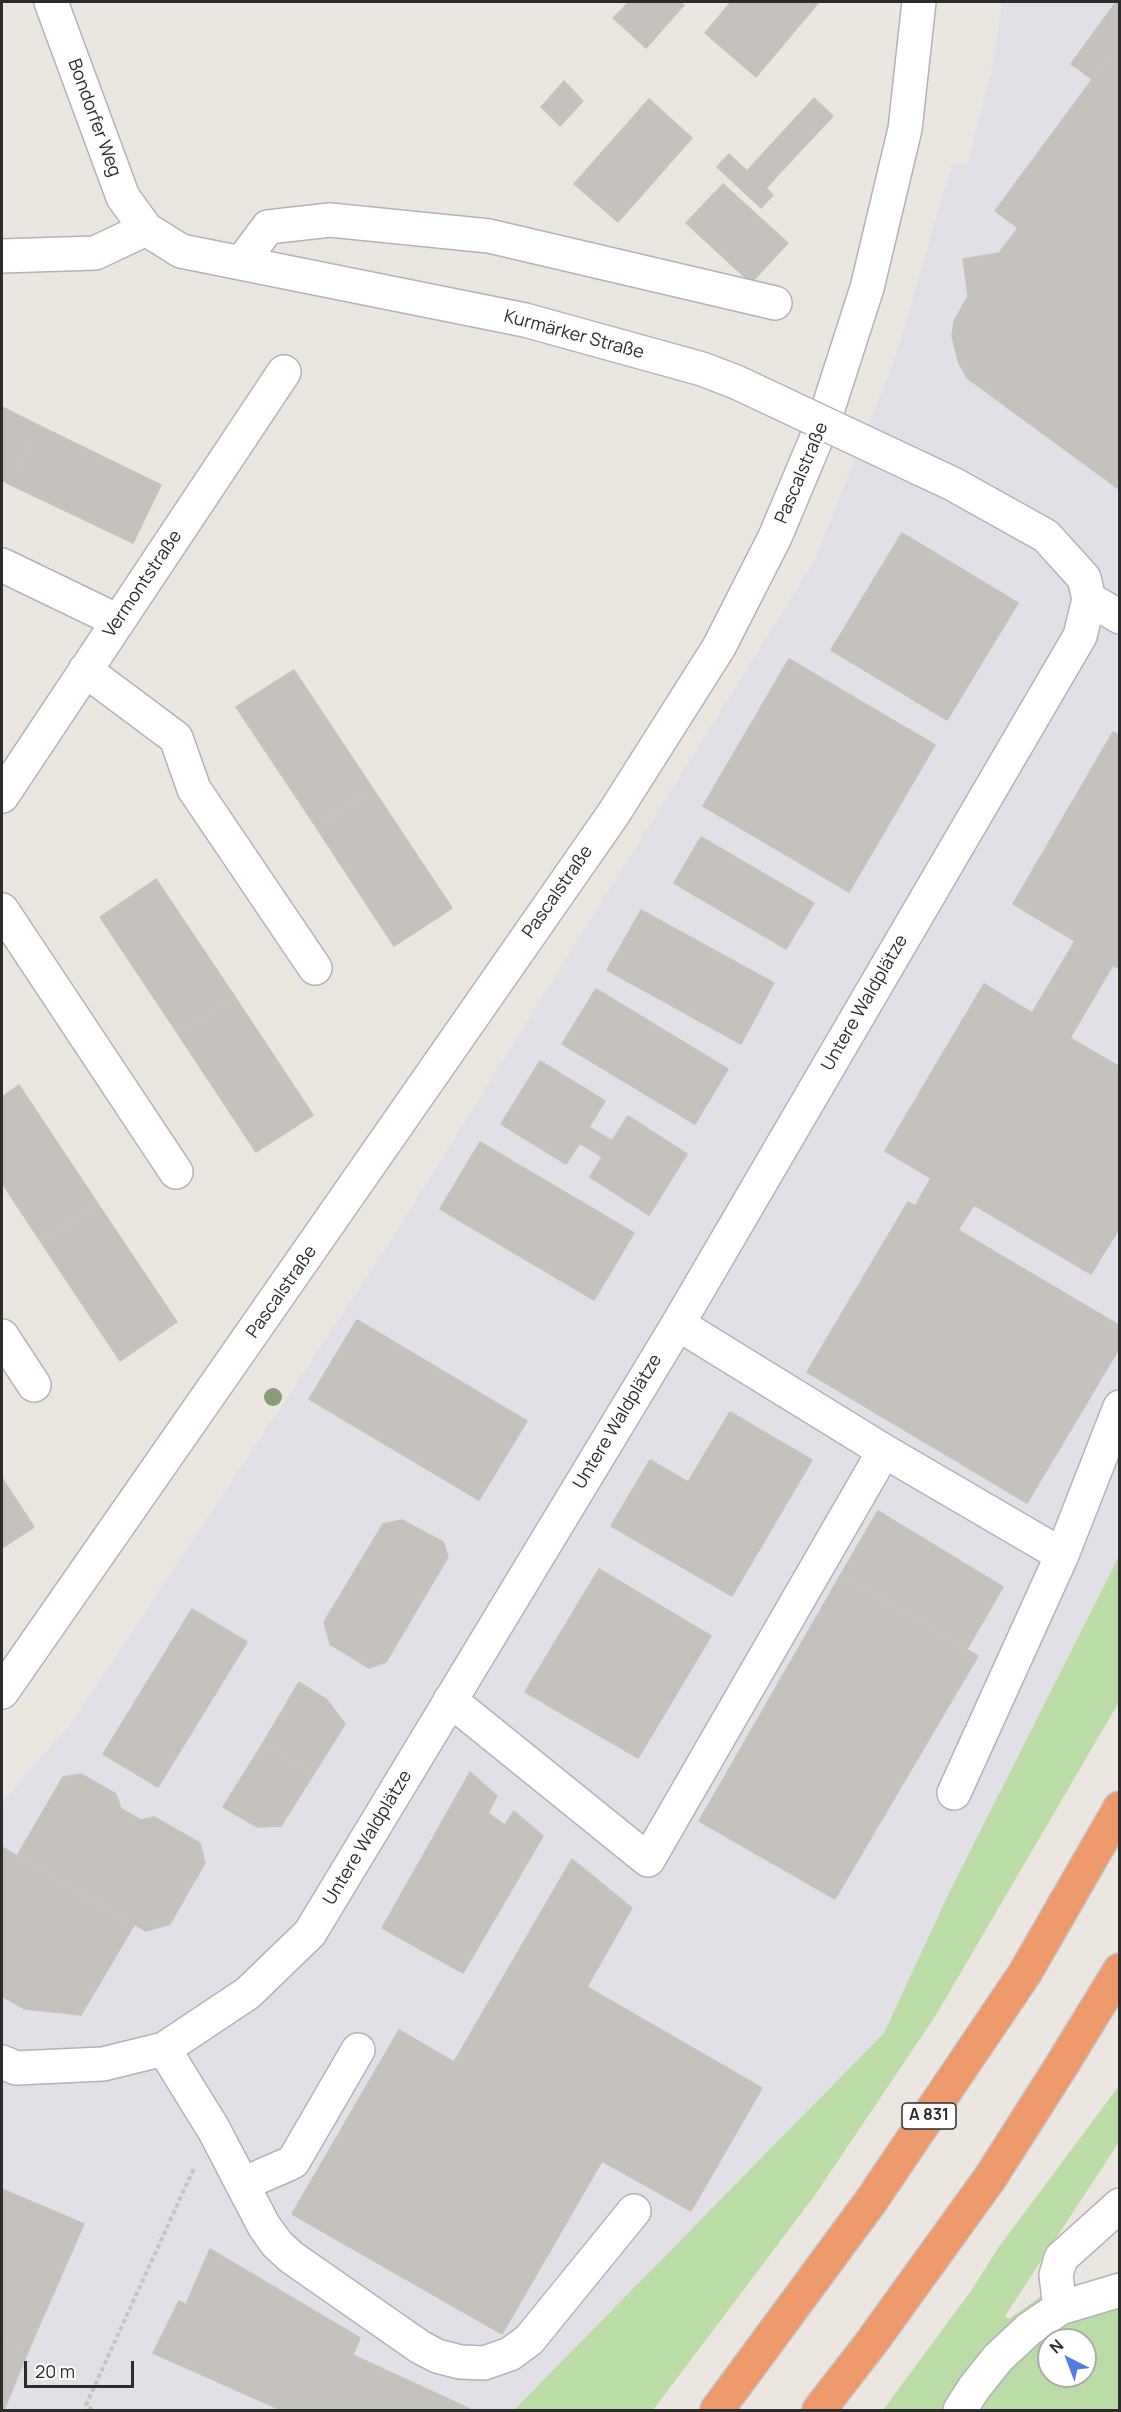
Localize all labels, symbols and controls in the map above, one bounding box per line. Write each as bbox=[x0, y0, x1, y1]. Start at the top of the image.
street label: Bondorfer Weg bbox=[63, 56, 125, 180]
street label: Kurmärker Straße bbox=[502, 306, 646, 364]
street label: Pascalstraße bbox=[771, 419, 833, 527]
street label: Vermontstraße bbox=[99, 526, 187, 642]
street label: Pascalstraße bbox=[518, 842, 598, 942]
street label: Untere Waldplätze bbox=[817, 931, 913, 1075]
street label: Pascalstraße bbox=[242, 1242, 322, 1342]
street label: Untere Waldplätze bbox=[569, 1351, 667, 1493]
street label: Untere Waldplätze bbox=[319, 1767, 417, 1909]
road number: A 831 bbox=[902, 2103, 956, 2129]
north arrow bbox=[1037, 2328, 1097, 2388]
text: N bbox=[1045, 2334, 1068, 2358]
scale bar bbox=[27, 2349, 136, 2387]
text: 20 m bbox=[35, 2359, 75, 2383]

